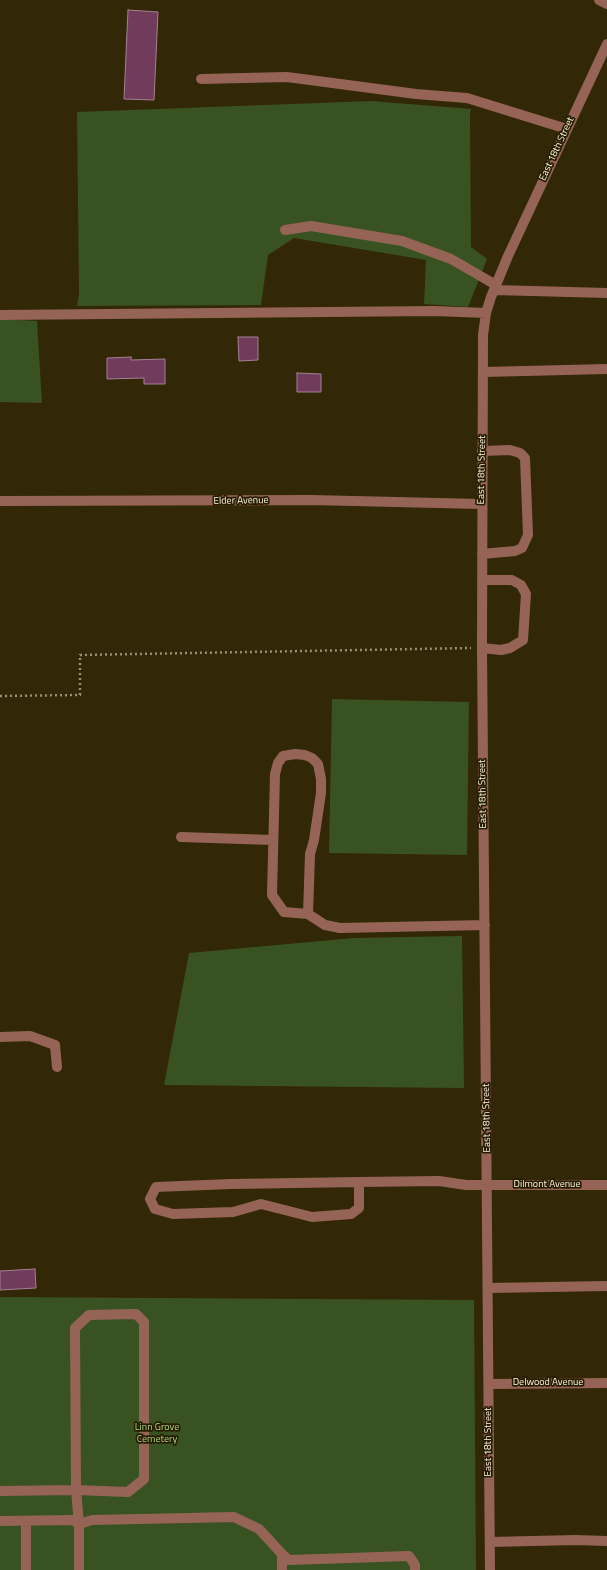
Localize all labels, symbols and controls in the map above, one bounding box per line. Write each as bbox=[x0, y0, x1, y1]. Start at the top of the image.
street label: East 18th Street bbox=[537, 115, 577, 183]
street label: East 18th Street bbox=[475, 435, 489, 505]
street label: Elder Avenue bbox=[213, 495, 269, 507]
street label: East 18th Street bbox=[476, 759, 490, 829]
street label: East 18th Street bbox=[480, 1083, 494, 1153]
street label: Dilmont Avenue bbox=[514, 1179, 580, 1191]
street label: Delwood Avenue bbox=[513, 1377, 583, 1389]
street label: East 18th Street bbox=[483, 1408, 495, 1476]
park label: Linn Grove Cemetery bbox=[135, 1422, 179, 1446]

